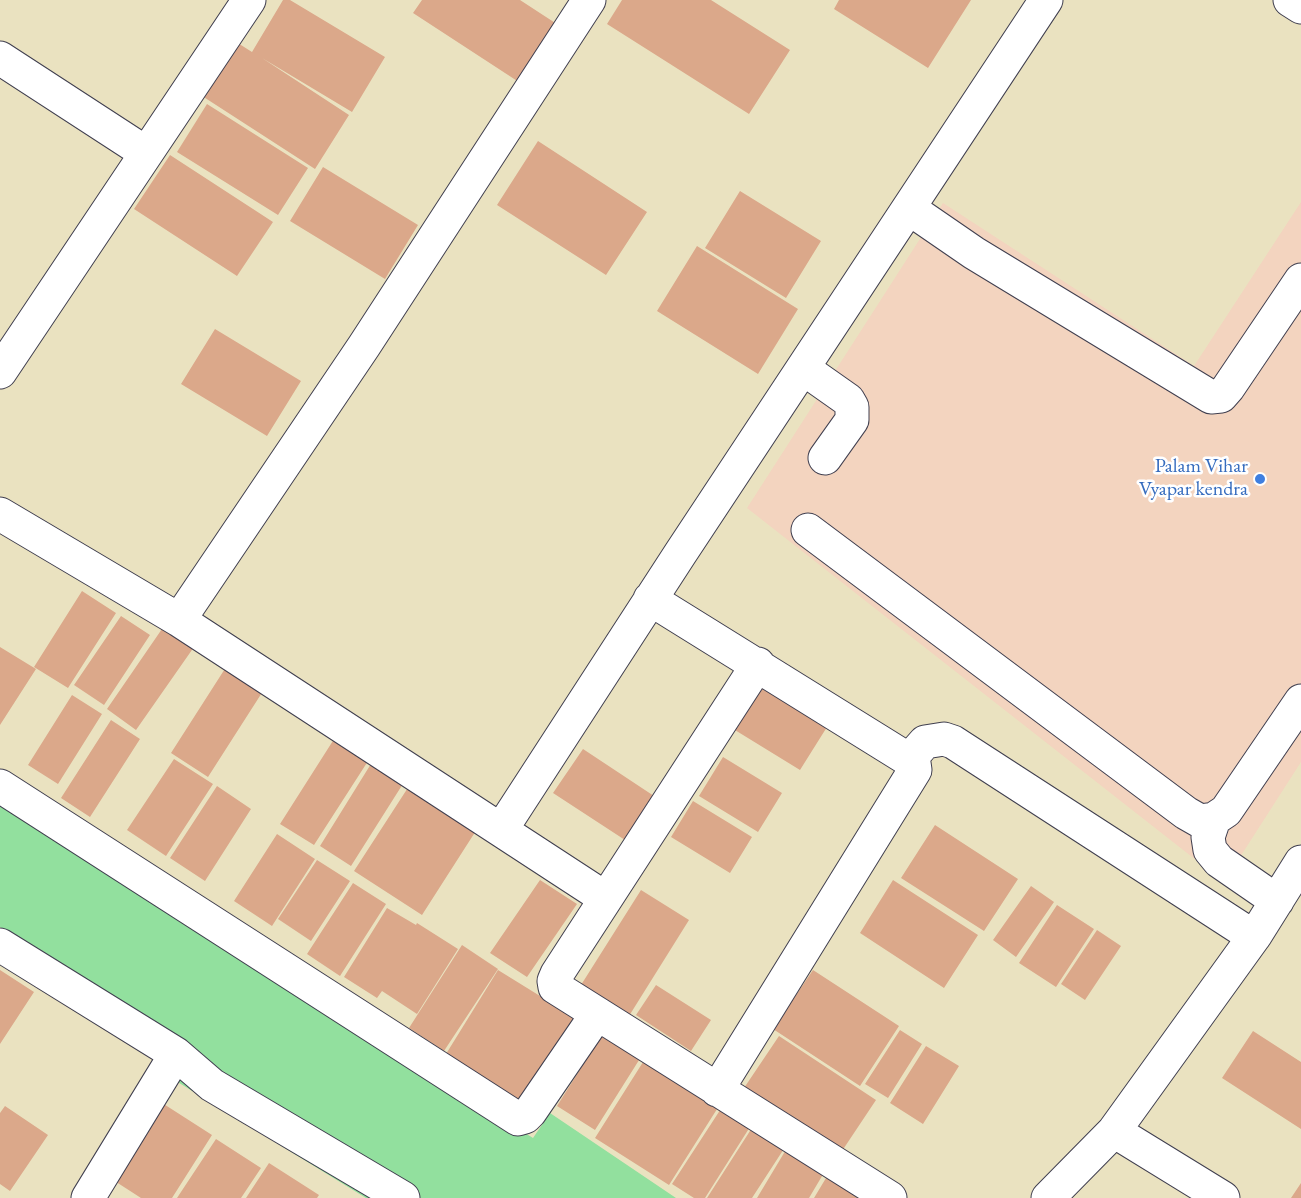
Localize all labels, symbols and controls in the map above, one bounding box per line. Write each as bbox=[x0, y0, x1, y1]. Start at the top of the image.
place label: Palam Vihar Vyapar kendra bbox=[1139, 455, 1248, 502]
marker: Palam Vihar Vyapar kendra bbox=[1253, 472, 1267, 486]

